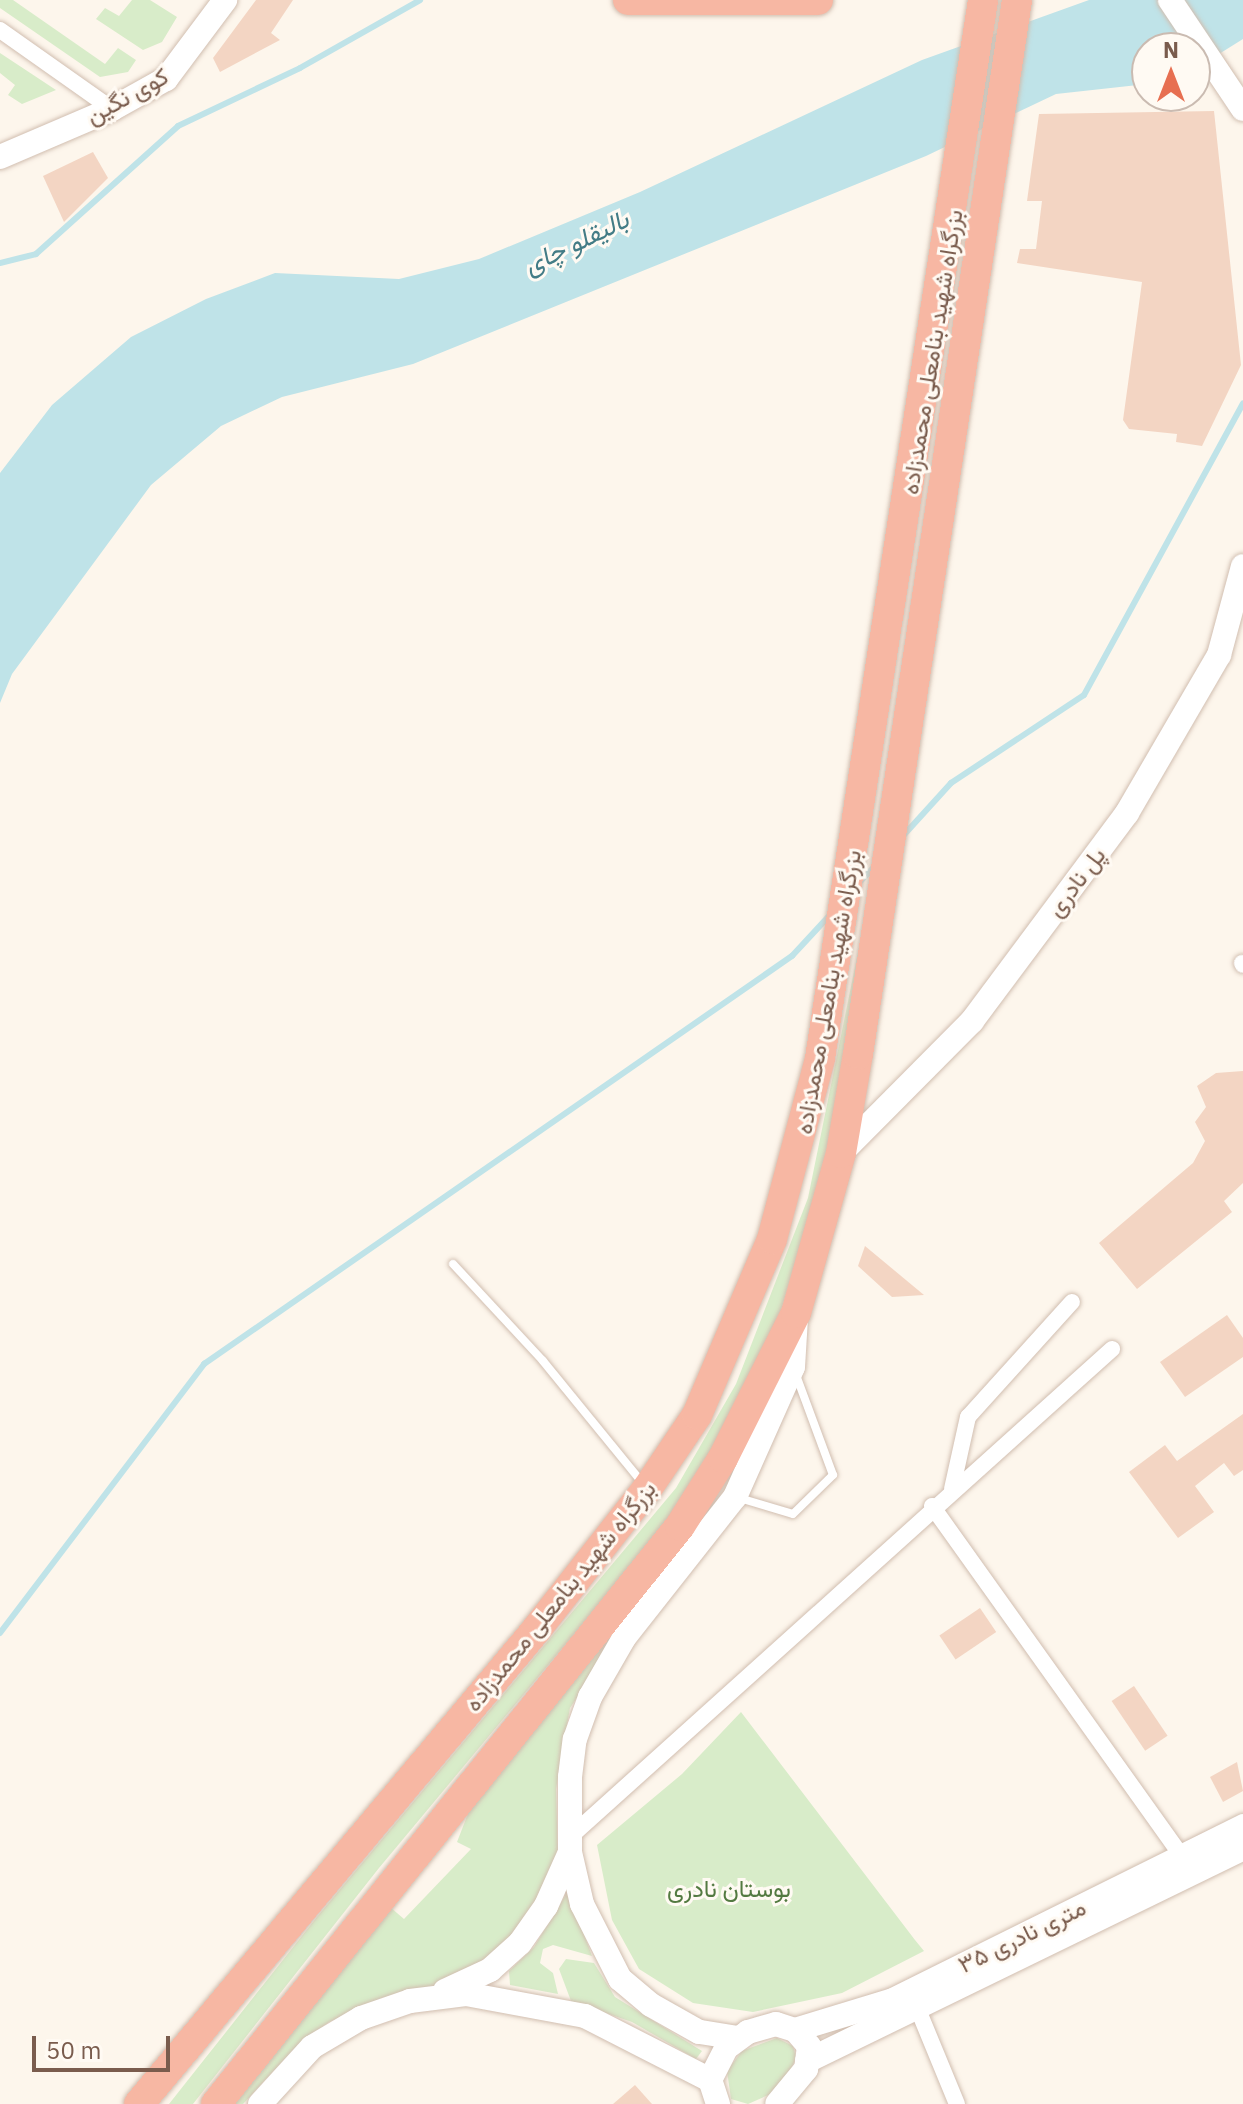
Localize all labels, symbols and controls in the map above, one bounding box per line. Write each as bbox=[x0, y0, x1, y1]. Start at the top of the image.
north arrow bbox=[1131, 32, 1211, 112]
text: N bbox=[1163, 35, 1179, 64]
street label: کوی نگین bbox=[81, 62, 173, 130]
water label: بالیقلو چای bbox=[518, 203, 634, 281]
street label: بزرگراه شهید بنامعلی محمدزاده bbox=[895, 208, 969, 496]
street label: پل نادری bbox=[1040, 841, 1112, 923]
street label: بزرگراه شهید بنامعلی محمدزاده bbox=[789, 848, 867, 1136]
street label: بزرگراه شهید بنامعلی محمدزاده bbox=[458, 1475, 662, 1717]
park label: بوستان نادری bbox=[667, 1875, 791, 1903]
street label: ۳۵ متری نادری bbox=[953, 1893, 1091, 1979]
scale bar bbox=[36, 2020, 174, 2070]
text: 50 m bbox=[46, 2034, 101, 2066]

